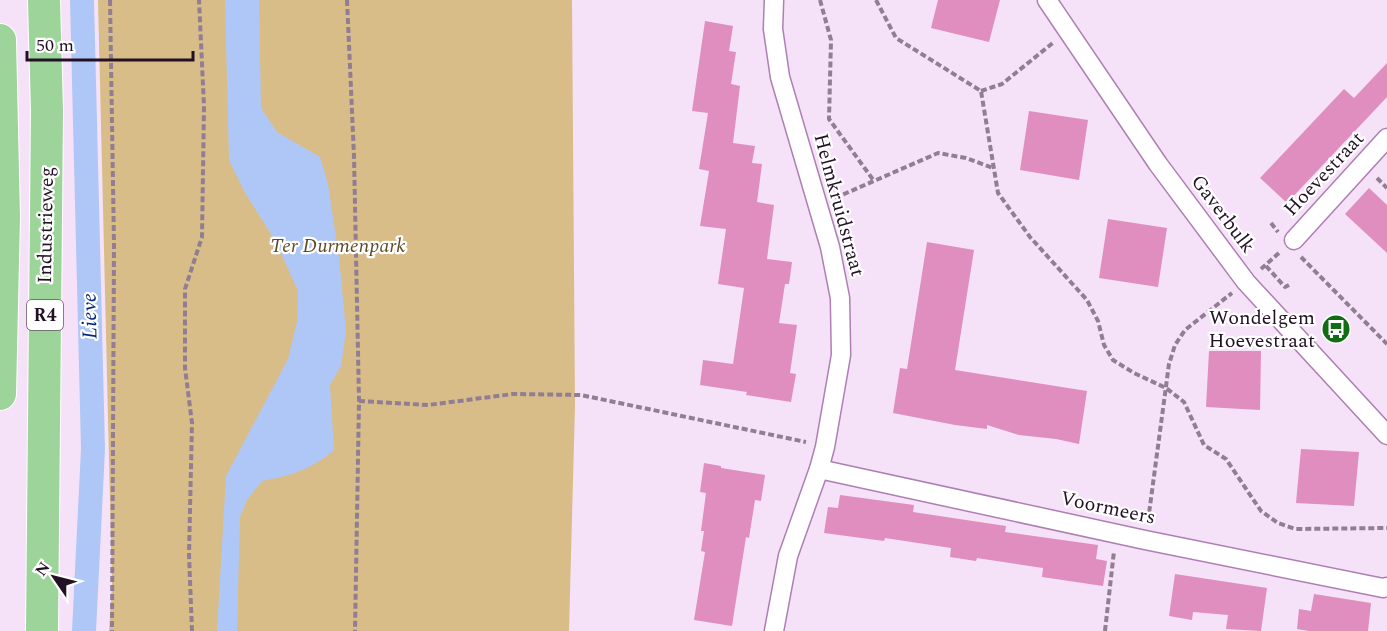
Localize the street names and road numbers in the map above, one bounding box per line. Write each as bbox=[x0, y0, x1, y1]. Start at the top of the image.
street label: Hoevestraat bbox=[1277, 125, 1371, 223]
street label: Helmkruidstraat bbox=[805, 130, 873, 280]
street label: Industrieweg bbox=[30, 166, 62, 284]
street label: Gaverbulk bbox=[1183, 168, 1263, 260]
road number: R4 bbox=[27, 300, 63, 330]
street label: Voormeers bbox=[1058, 483, 1158, 533]

